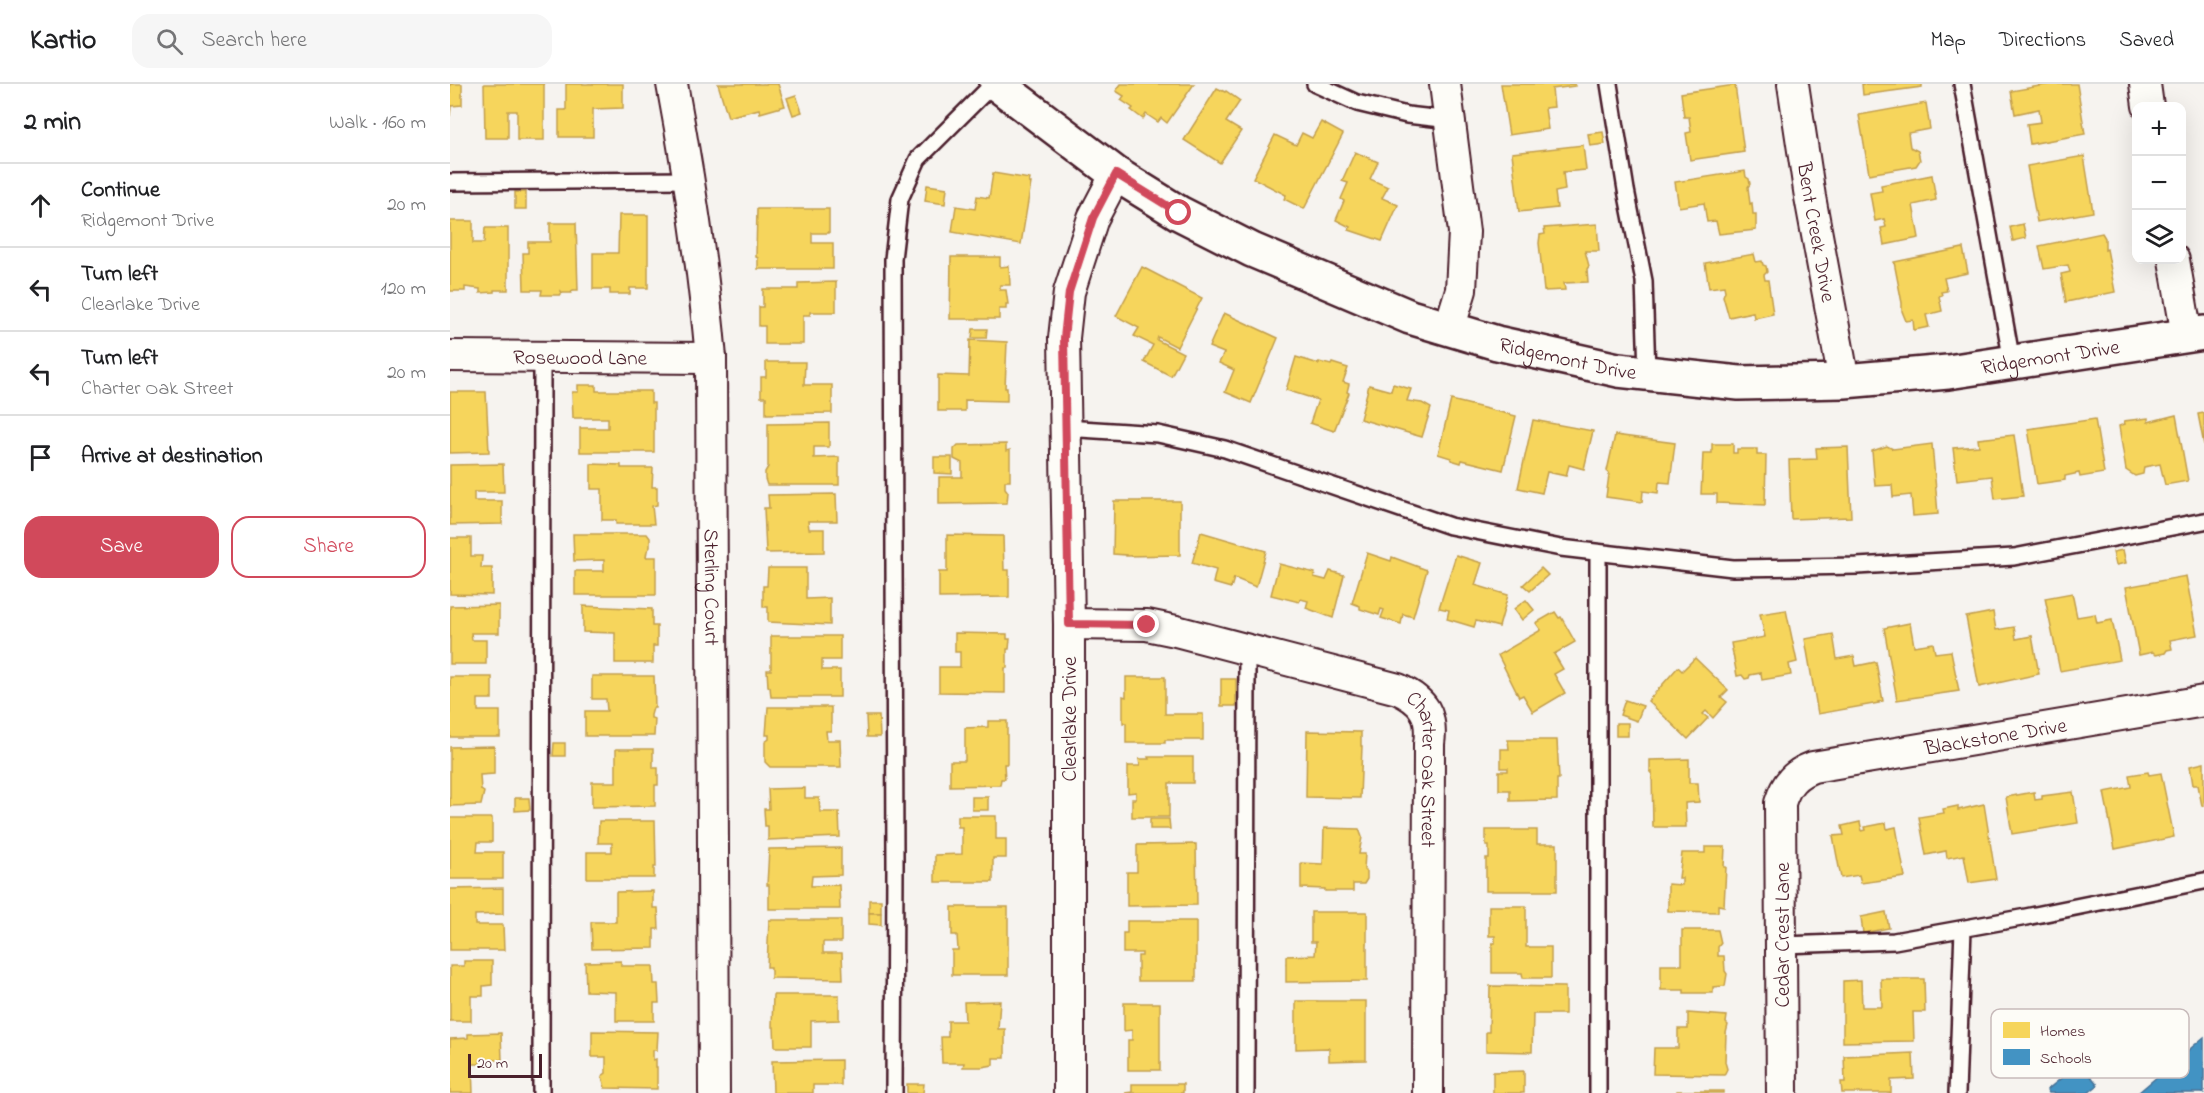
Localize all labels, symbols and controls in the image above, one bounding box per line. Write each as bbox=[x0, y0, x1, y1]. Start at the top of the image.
search box bbox=[132, 14, 552, 68]
text: Kartio bbox=[30, 21, 96, 62]
icon: search bbox=[153, 25, 186, 58]
text: Search here bbox=[201, 25, 307, 57]
text: Map bbox=[1930, 26, 1966, 56]
text: Directions bbox=[1999, 26, 2086, 56]
text: Saved bbox=[2119, 26, 2174, 56]
map controls bbox=[2132, 102, 2186, 264]
button: + bbox=[2132, 102, 2186, 156]
text: 2 min bbox=[24, 104, 81, 142]
text: Walk · 160 m bbox=[329, 109, 426, 138]
button: − bbox=[2132, 156, 2186, 210]
street label: Bent Creek Drive bbox=[1788, 159, 1842, 305]
text: Continue bbox=[81, 175, 160, 207]
icon: ahead bbox=[24, 189, 57, 222]
text: 20 m bbox=[387, 191, 426, 220]
route start bbox=[1165, 199, 1191, 225]
text: Ridgemont Drive bbox=[81, 207, 214, 236]
button: layers bbox=[2132, 210, 2186, 264]
text: Turn left bbox=[81, 259, 158, 291]
icon: left bbox=[24, 273, 57, 306]
text: 120 m bbox=[381, 275, 426, 304]
text: Clearlake Drive bbox=[81, 291, 200, 320]
street label: Ridgemont Drive bbox=[1496, 331, 1638, 389]
street label: Ridgemont Drive bbox=[1979, 333, 2122, 384]
text: Turn left bbox=[81, 343, 158, 375]
street label: Rosewood Lane bbox=[513, 343, 648, 375]
icon: left bbox=[24, 357, 57, 390]
text: 20 m bbox=[387, 359, 426, 388]
text: Charter Oak Street bbox=[81, 375, 233, 404]
icon: arrive bbox=[24, 441, 57, 474]
text: Arrive at destination bbox=[81, 441, 263, 473]
button: Save bbox=[24, 516, 219, 578]
button: Share bbox=[231, 516, 426, 578]
street label: Sterling Court bbox=[693, 529, 725, 646]
route end bbox=[1133, 611, 1159, 637]
street label: Clearlake Drive bbox=[1056, 656, 1086, 781]
street label: Charter Oak Street bbox=[1399, 685, 1443, 848]
street label: Blackstone Drive bbox=[1921, 711, 2070, 765]
street label: Cedar Crest Lane bbox=[1769, 862, 1799, 1008]
legend bbox=[1991, 1009, 2189, 1078]
text: Homes bbox=[2040, 1020, 2085, 1044]
text: Schools bbox=[2040, 1047, 2092, 1071]
scale bar bbox=[468, 1051, 542, 1078]
text: 20 m bbox=[477, 1052, 508, 1076]

